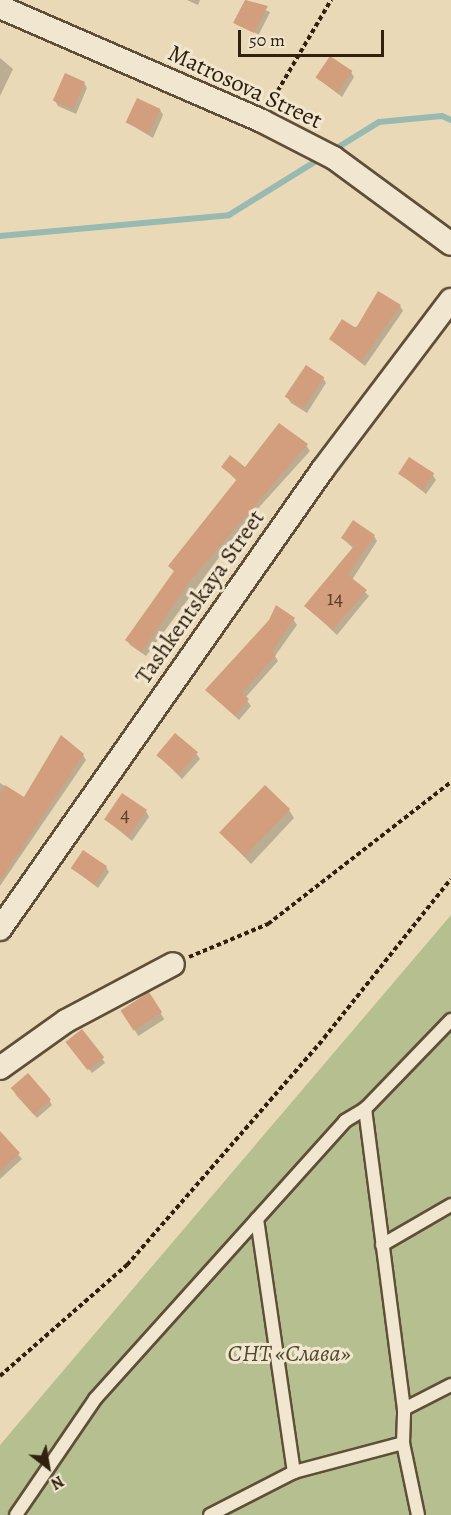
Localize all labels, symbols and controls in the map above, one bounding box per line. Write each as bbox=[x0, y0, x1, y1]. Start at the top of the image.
scale bar bbox=[241, 18, 386, 56]
text: 50 m bbox=[249, 28, 285, 52]
street label: Matrosova Street bbox=[163, 39, 327, 135]
street label: Tashkentskaya Street bbox=[129, 504, 271, 690]
house number: 14 bbox=[327, 585, 343, 611]
house number: 4 bbox=[120, 801, 130, 827]
park label: СНТ «Слава» bbox=[227, 1340, 351, 1368]
north arrow bbox=[18, 1437, 78, 1497]
text: N bbox=[47, 1470, 68, 1495]

